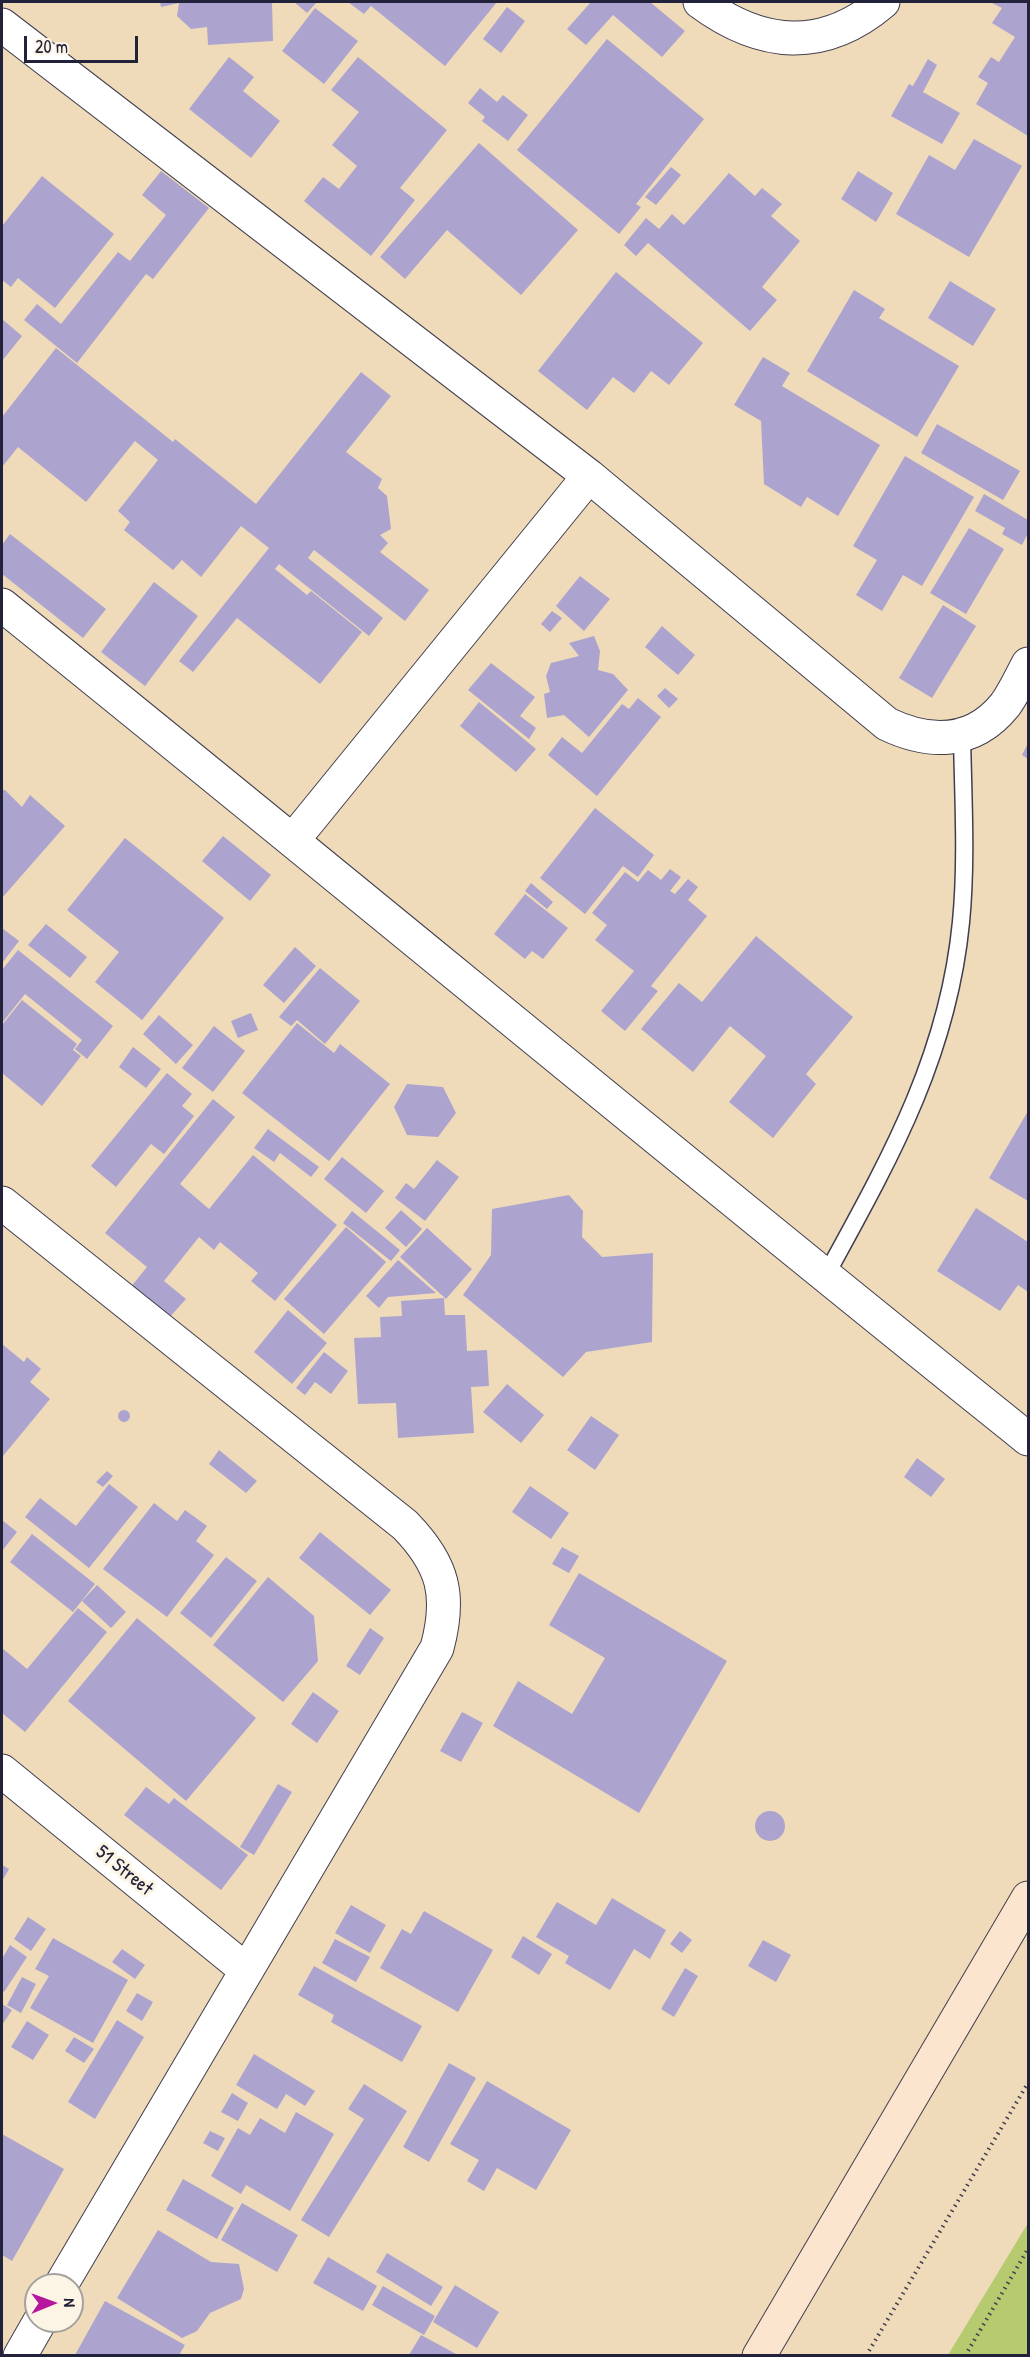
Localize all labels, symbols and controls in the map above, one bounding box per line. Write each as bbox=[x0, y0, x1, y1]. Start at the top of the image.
scale bar bbox=[27, 24, 141, 62]
text: 20 m bbox=[35, 34, 68, 59]
street label: 51 Street bbox=[90, 1841, 158, 1901]
north arrow bbox=[24, 2273, 84, 2333]
text: N bbox=[59, 2298, 81, 2307]

